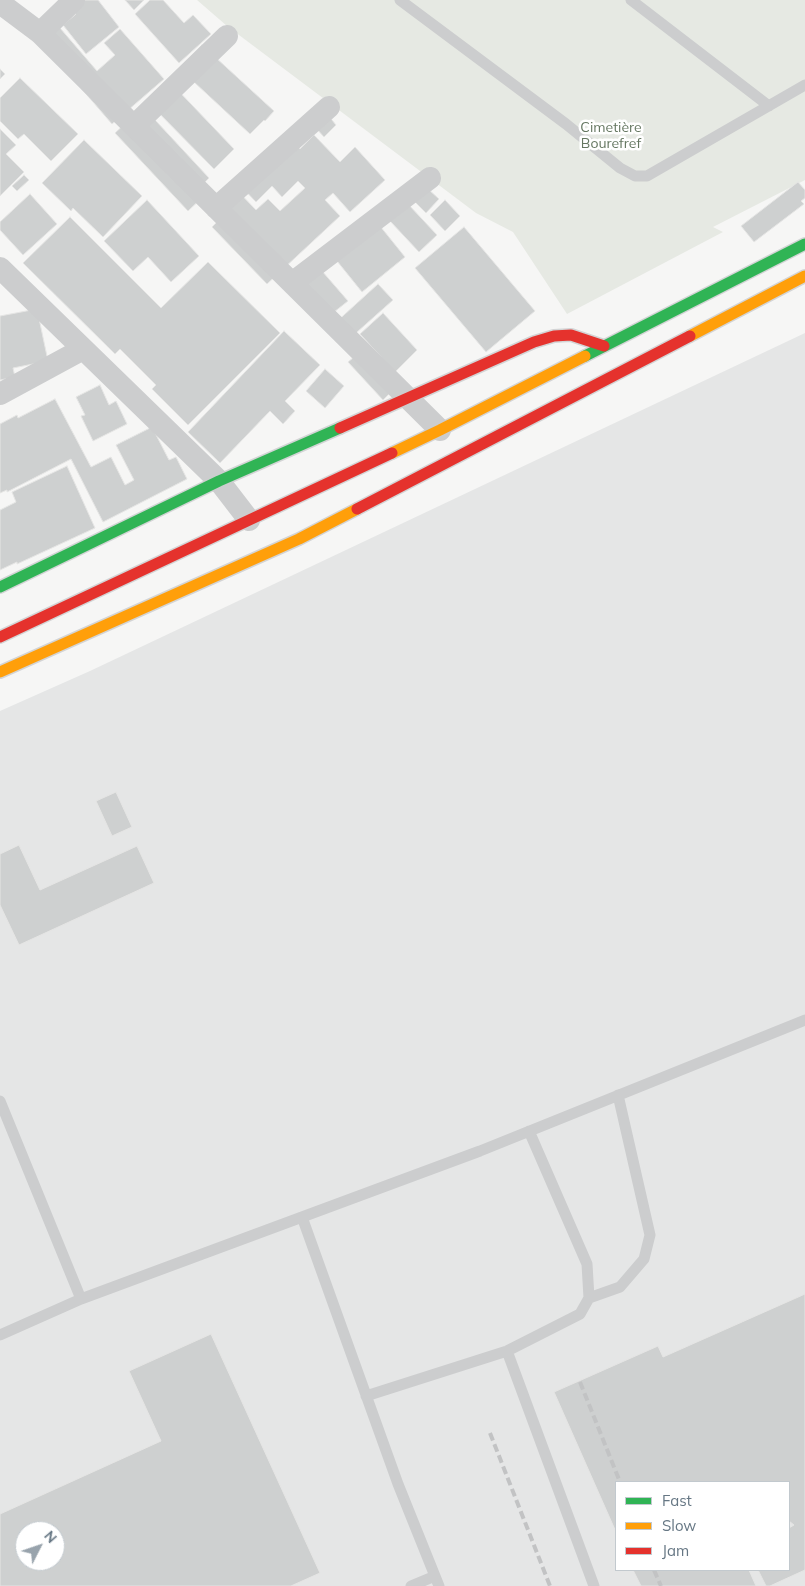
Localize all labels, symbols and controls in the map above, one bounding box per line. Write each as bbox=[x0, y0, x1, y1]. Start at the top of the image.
park label: Cimetière Bourefref bbox=[580, 120, 642, 152]
legend bbox=[615, 1481, 790, 1571]
text: Fast bbox=[662, 1491, 692, 1510]
text: Slow bbox=[662, 1516, 696, 1535]
north arrow bbox=[15, 1521, 65, 1571]
text: N bbox=[40, 1527, 61, 1547]
text: Jam bbox=[662, 1541, 689, 1560]

